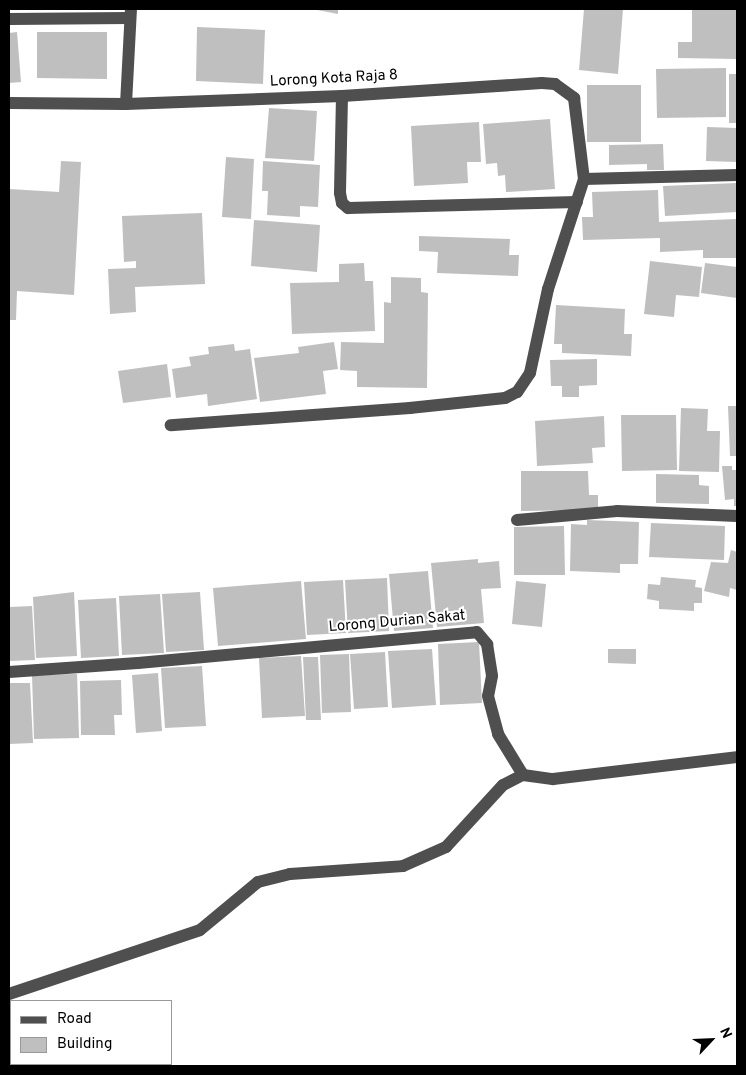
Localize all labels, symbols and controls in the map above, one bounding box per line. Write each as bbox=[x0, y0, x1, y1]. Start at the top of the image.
street label: Lorong Kota Raja 8 bbox=[269, 67, 399, 91]
street label: Lorong Durian Sakat bbox=[328, 607, 466, 637]
legend bbox=[10, 1000, 172, 1065]
text: Road bbox=[57, 1010, 92, 1029]
north arrow bbox=[686, 1015, 736, 1065]
text: N bbox=[715, 1025, 735, 1042]
text: Building bbox=[57, 1035, 112, 1054]

